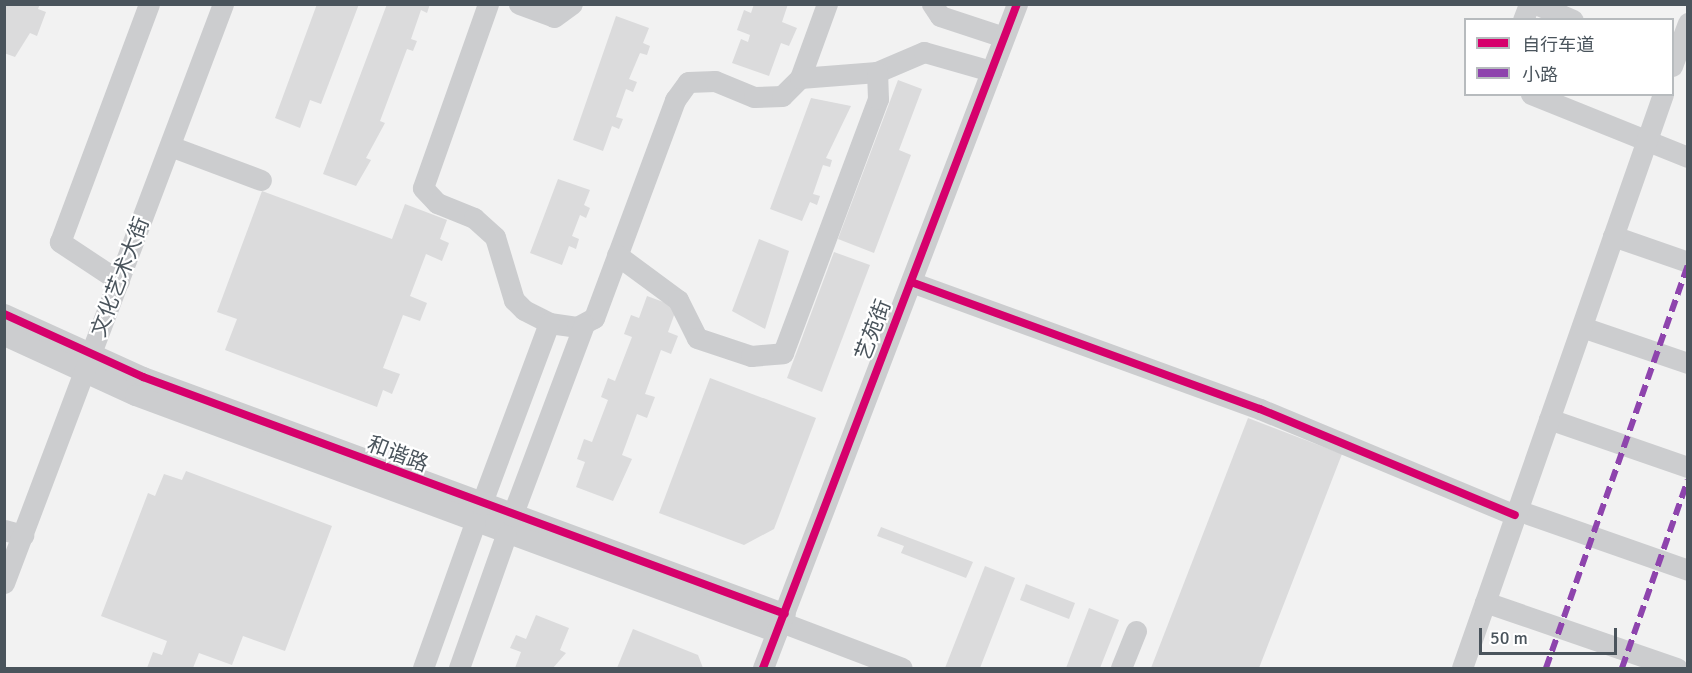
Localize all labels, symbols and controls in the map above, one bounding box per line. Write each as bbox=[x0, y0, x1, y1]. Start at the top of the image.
legend bbox=[1464, 18, 1674, 96]
text: 自行车道 bbox=[1522, 34, 1594, 56]
text: 小路 bbox=[1522, 64, 1558, 86]
street label: 文化艺术大街 bbox=[86, 214, 154, 340]
street label: 艺苑街 bbox=[850, 296, 896, 364]
street label: 和谐路 bbox=[364, 431, 432, 477]
scale bar bbox=[1482, 616, 1620, 654]
text: 50 m bbox=[1490, 627, 1528, 649]

